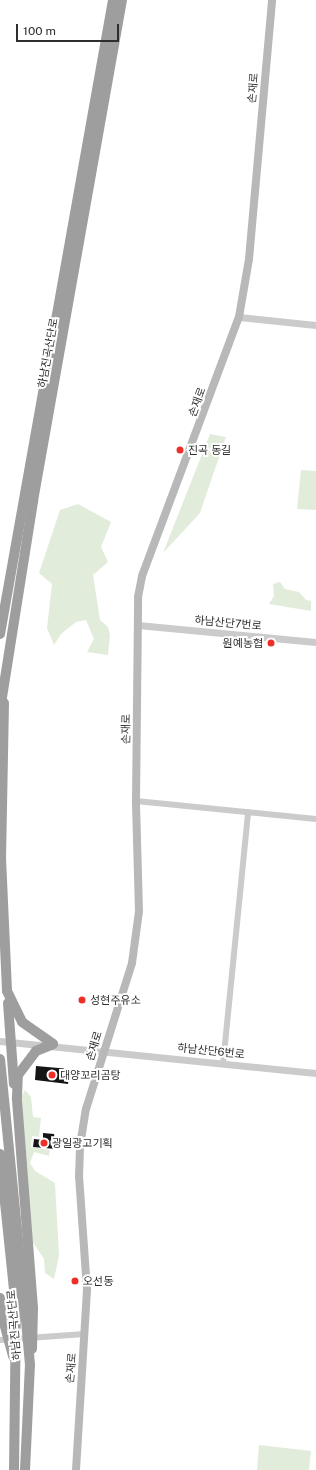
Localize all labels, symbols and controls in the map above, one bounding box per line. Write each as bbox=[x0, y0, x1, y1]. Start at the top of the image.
scale bar bbox=[18, 16, 121, 42]
text: 100 m bbox=[23, 24, 56, 38]
street label: 손재로 bbox=[245, 72, 261, 104]
street label: 하남진곡산단로 bbox=[35, 317, 61, 389]
street label: 손재로 bbox=[186, 385, 208, 419]
place label: 진곡 동길 bbox=[188, 443, 231, 457]
marker: 진곡 동길 bbox=[175, 445, 185, 455]
street label: 하남산단7번로 bbox=[194, 613, 262, 633]
place label: 원예농협 bbox=[223, 636, 263, 650]
marker: 원예농협 bbox=[266, 638, 276, 648]
street label: 손재로 bbox=[119, 714, 133, 744]
place label: 성현주유소 bbox=[90, 993, 141, 1007]
marker: 성현주유소 bbox=[77, 995, 87, 1005]
street label: 손재로 bbox=[83, 1030, 105, 1062]
street label: 하남산단6번로 bbox=[177, 1041, 245, 1061]
place label: 대양꼬리곰탕 bbox=[60, 1068, 121, 1082]
marker: 대양꼬리곰탕 bbox=[47, 1070, 57, 1080]
place label: 광일광고기획 bbox=[52, 1136, 113, 1150]
marker: 광일광고기획 bbox=[39, 1138, 49, 1148]
place label: 오선동 bbox=[83, 1274, 113, 1288]
marker: 오선동 bbox=[70, 1276, 80, 1286]
street label: 하남진곡산단로 bbox=[4, 1289, 24, 1361]
street label: 손재로 bbox=[63, 1352, 79, 1384]

